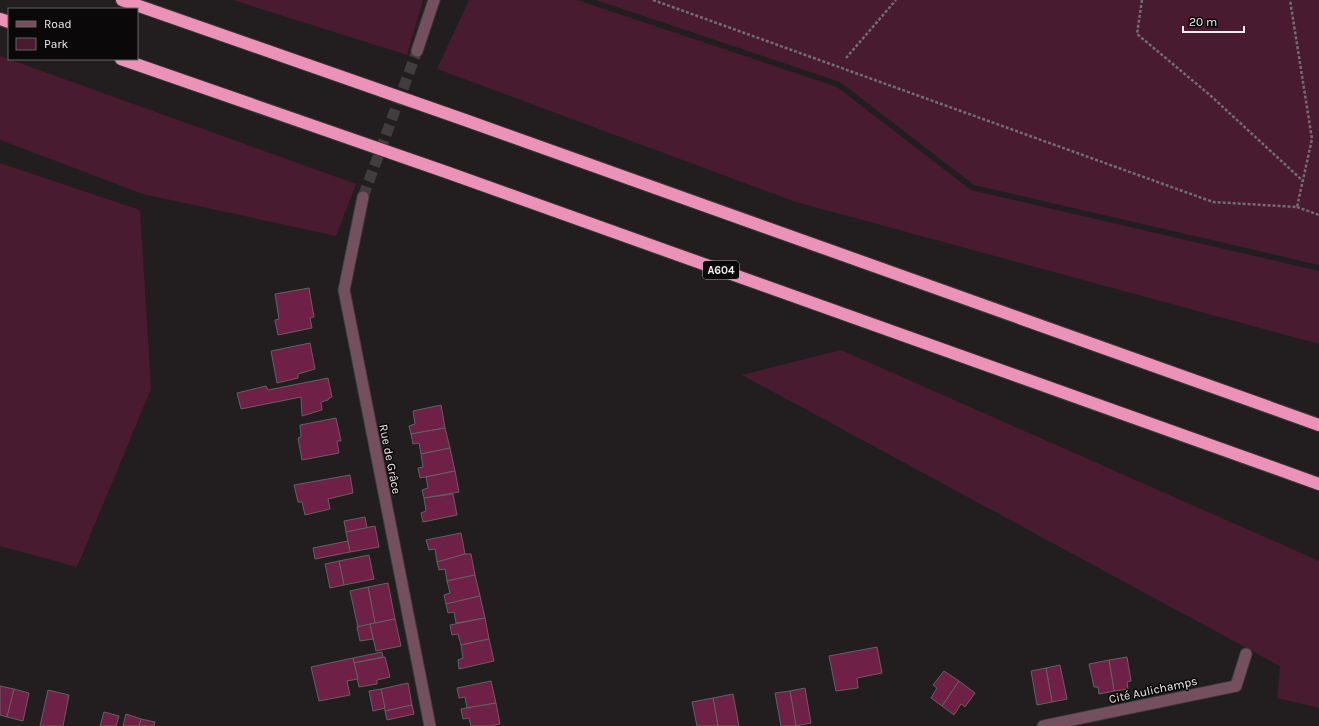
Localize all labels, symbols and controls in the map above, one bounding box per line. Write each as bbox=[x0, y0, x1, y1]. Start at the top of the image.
legend bbox=[8, 8, 138, 60]
scale bar bbox=[1183, 8, 1244, 34]
text: 20 m bbox=[1189, 15, 1217, 29]
text: Road bbox=[44, 17, 72, 31]
text: Park bbox=[44, 37, 69, 51]
road number: A604 bbox=[703, 261, 739, 279]
street label: Rue de Grâce bbox=[376, 423, 404, 495]
street label: Cité Aulichamps bbox=[1107, 674, 1199, 706]

